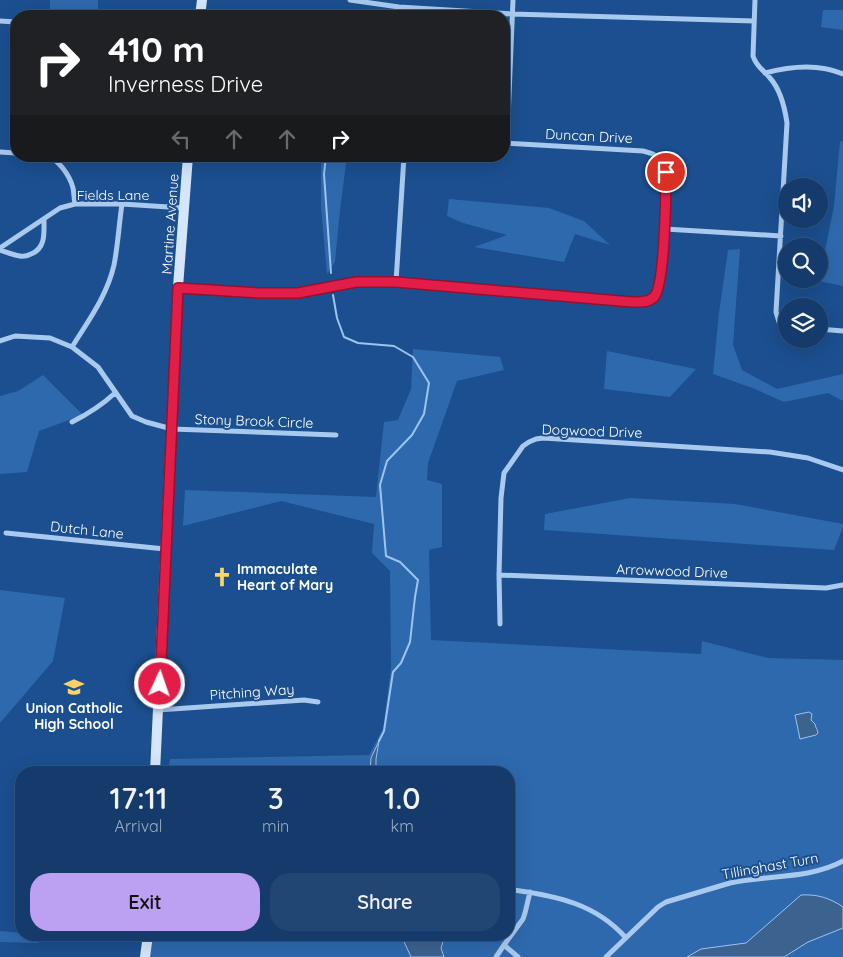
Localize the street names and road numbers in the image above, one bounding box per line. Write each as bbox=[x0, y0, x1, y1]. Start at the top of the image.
street label: Duncan Drive bbox=[545, 125, 633, 147]
street label: Martine Avenue bbox=[158, 173, 183, 275]
street label: Fields Lane bbox=[77, 186, 149, 204]
street label: Stony Brook Circle bbox=[194, 410, 314, 432]
street label: Dogwood Drive bbox=[541, 420, 643, 442]
street label: Dutch Lane bbox=[49, 517, 125, 543]
street label: Arrowwood Drive bbox=[616, 560, 728, 582]
street label: Pitching Way bbox=[209, 680, 295, 704]
street label: Tillinghast Turn bbox=[720, 849, 820, 883]

